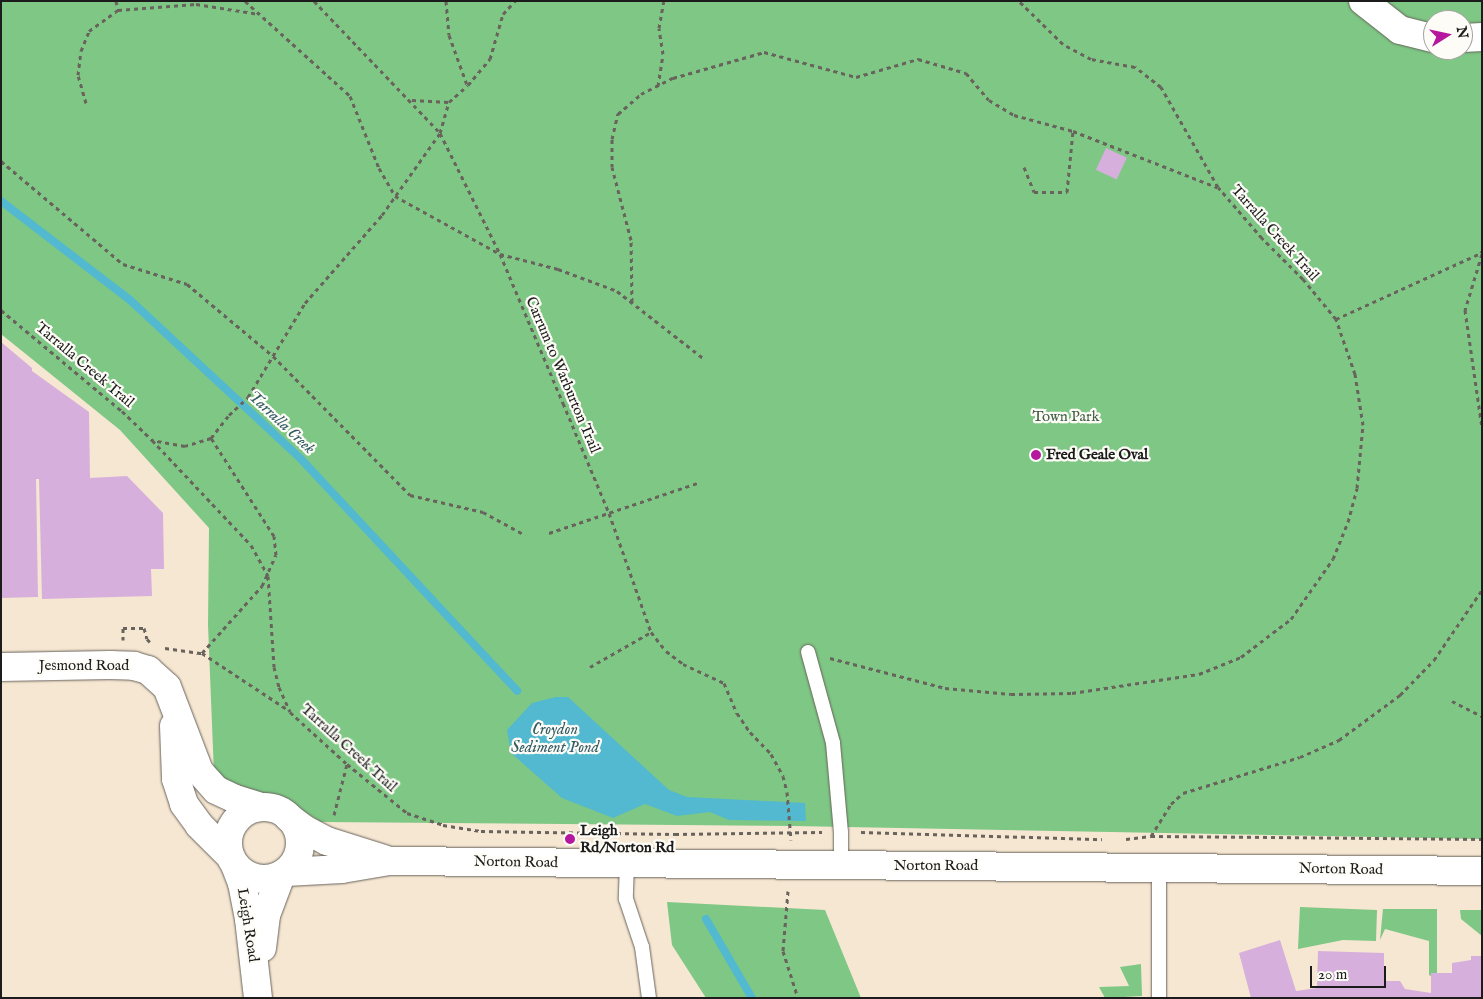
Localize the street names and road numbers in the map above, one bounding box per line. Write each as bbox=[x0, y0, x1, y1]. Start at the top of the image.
street label: Tarralla Creek Trail bbox=[1227, 181, 1323, 285]
street label: Carrum to Warburton Trail bbox=[522, 294, 604, 456]
street label: Tarralla Creek Trail bbox=[32, 319, 138, 411]
street label: Jesmond Road bbox=[39, 657, 129, 675]
street label: Tarralla Creek Trail bbox=[297, 700, 401, 796]
street label: Norton Road bbox=[474, 852, 558, 872]
street label: Norton Road bbox=[894, 857, 978, 875]
street label: Norton Road bbox=[1299, 859, 1383, 879]
street label: Leigh Road bbox=[233, 887, 263, 963]

